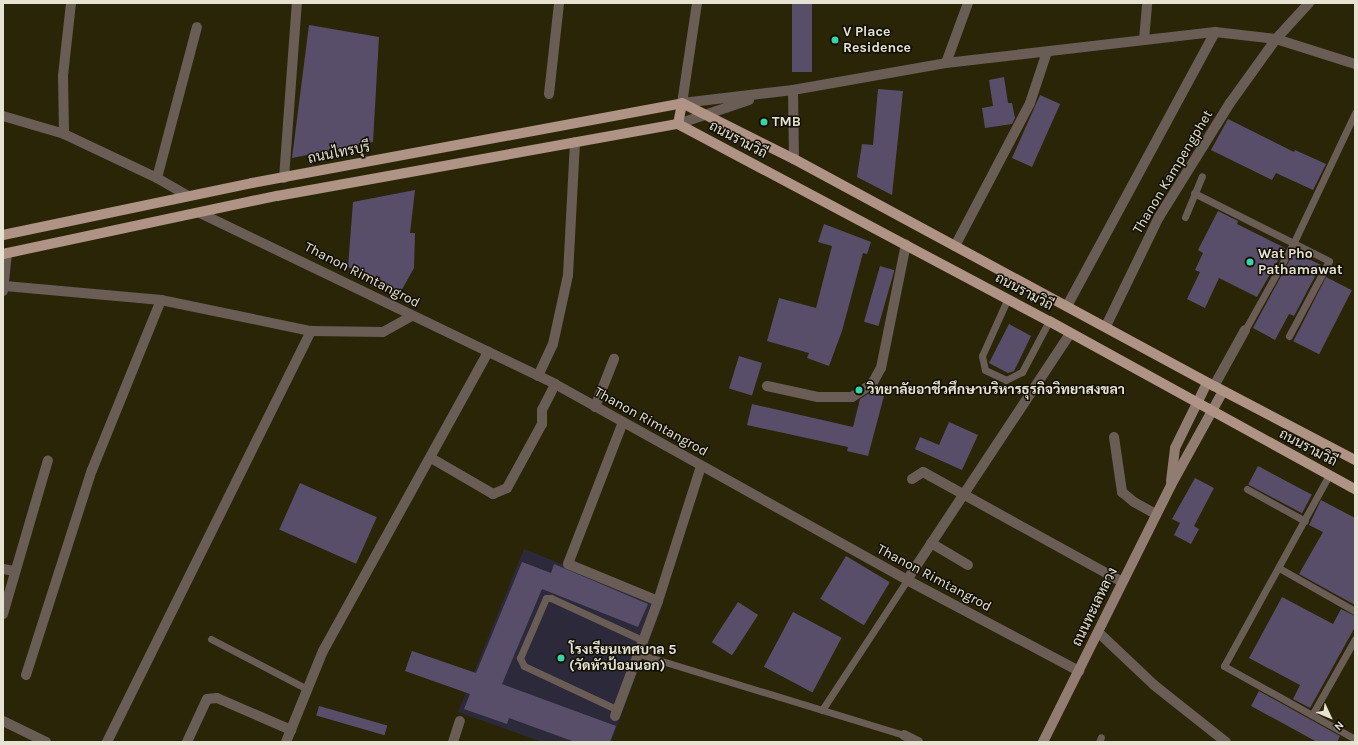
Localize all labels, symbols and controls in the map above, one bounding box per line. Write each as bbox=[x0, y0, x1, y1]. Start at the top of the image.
place label: V Place Residence bbox=[843, 24, 911, 56]
marker: V Place Residence bbox=[830, 35, 840, 45]
street label: Thanon Kampengphet bbox=[1129, 107, 1217, 237]
place label: TMB bbox=[772, 114, 801, 130]
marker: TMB bbox=[759, 117, 769, 127]
street label: ถนนรามวิถี bbox=[706, 118, 770, 162]
street label: ถนนไทรบุรี bbox=[306, 139, 372, 167]
street label: Thanon Rimtangrod bbox=[302, 239, 422, 311]
place label: Wat Pho Pathamawat bbox=[1258, 246, 1343, 278]
marker: Wat Pho Pathamawat bbox=[1245, 257, 1255, 267]
street label: ถนนรามวิถี bbox=[992, 270, 1056, 314]
place label: วิทยาลัยอาชีวศึกษาบริหารธุรกิจวิทยาสงขลา bbox=[867, 382, 1125, 398]
street label: Thanon Rimtangrod bbox=[591, 384, 711, 460]
marker: วิทยาลัยอาชีวศึกษาบริหารธุรกิจวิทยาสงขลา bbox=[854, 385, 864, 395]
street label: ถนนรามวิถี bbox=[1276, 426, 1340, 470]
street label: Thanon Rimtangrod bbox=[874, 541, 994, 615]
street label: ถนนทะเลหลวง bbox=[1069, 565, 1121, 649]
place label: โรงเรียนเทศบาล 5 (วัดหัวป้อมนอก) bbox=[569, 642, 676, 674]
marker: โรงเรียนเทศบาล 5 (วัดหัวป้อมนอก) bbox=[556, 653, 566, 663]
north arrow bbox=[1310, 697, 1350, 737]
text: N bbox=[1332, 718, 1346, 733]

